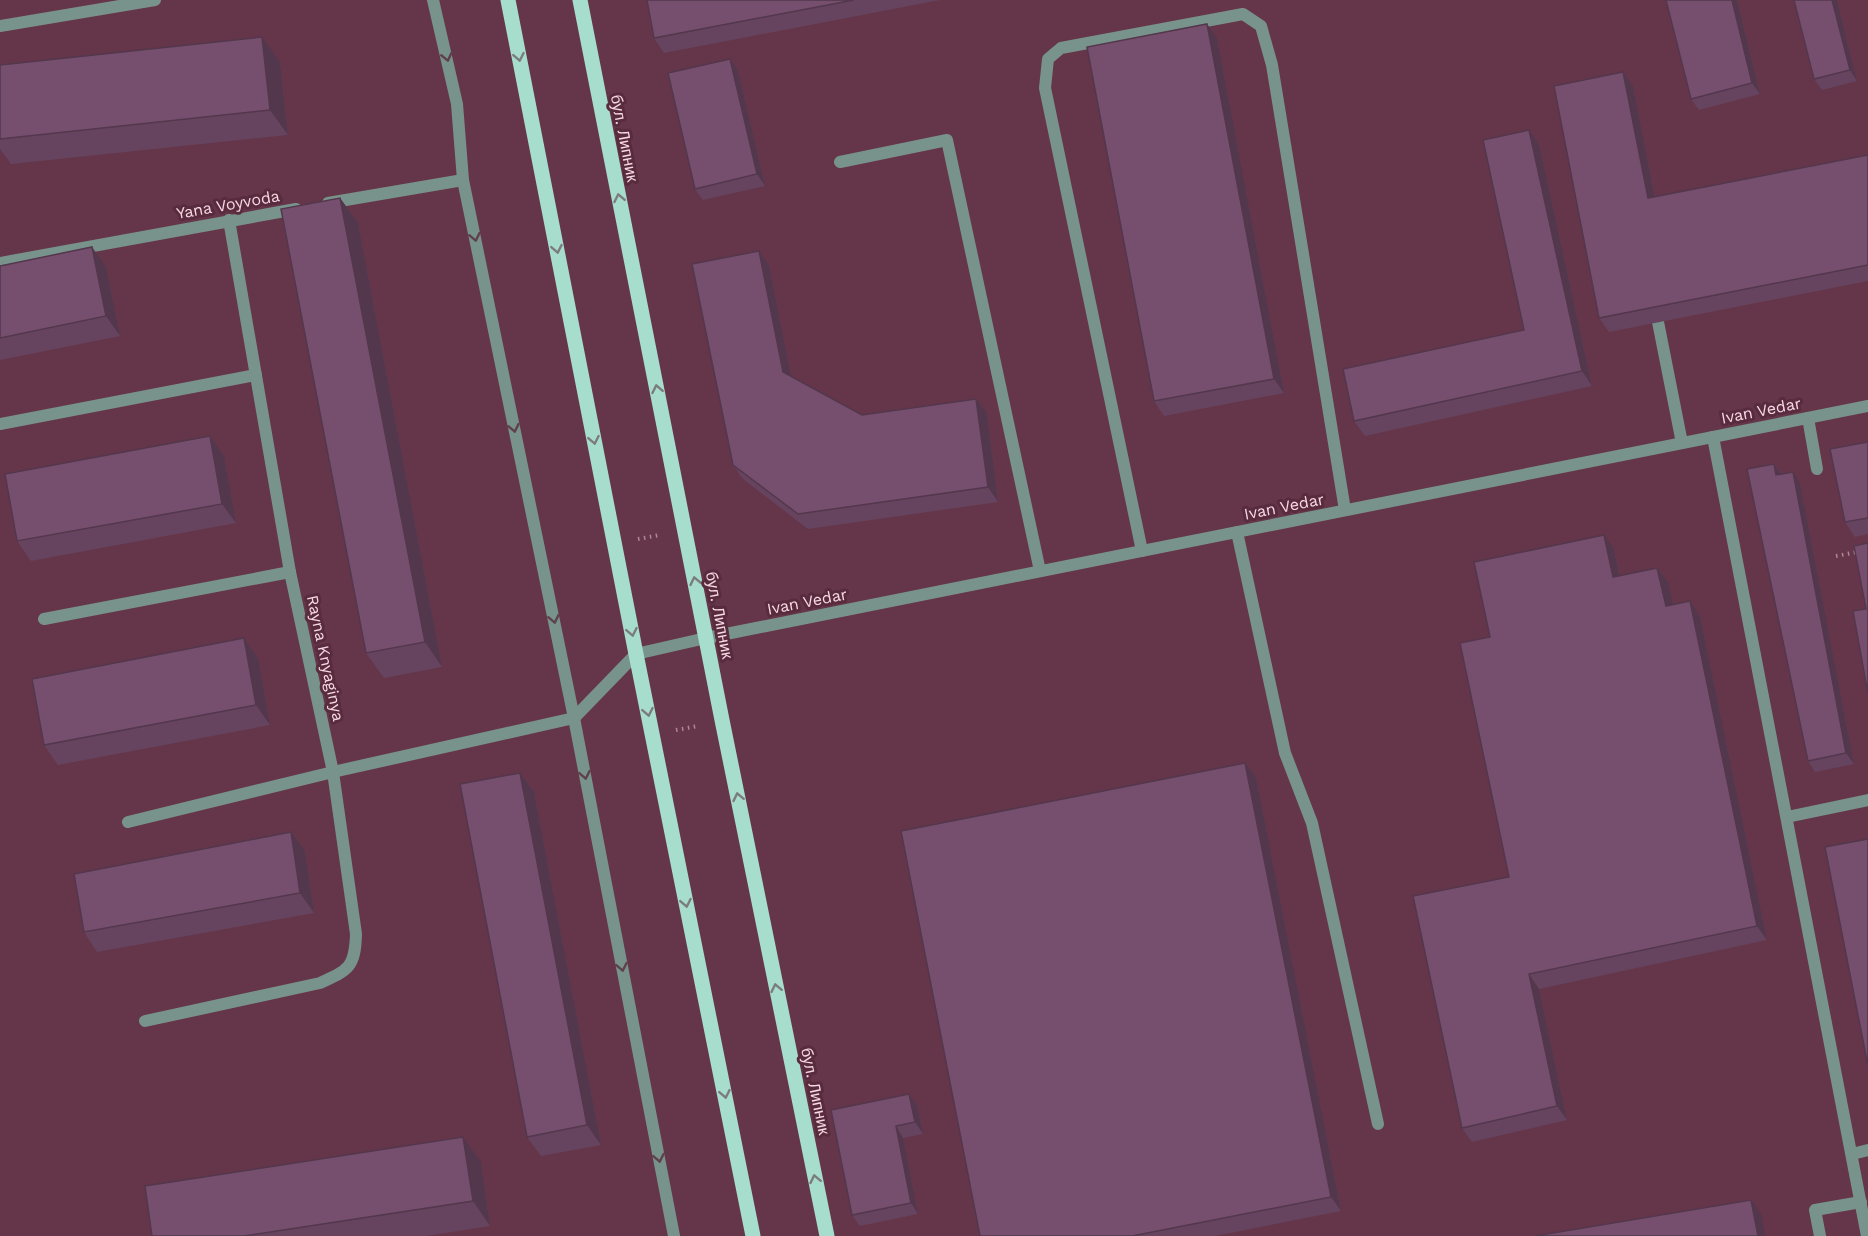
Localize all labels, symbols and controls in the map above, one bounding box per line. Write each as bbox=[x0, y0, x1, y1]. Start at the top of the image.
one-way arrow bbox=[439, 52, 452, 62]
one-way arrow bbox=[512, 52, 525, 62]
street label: бул. Липник bbox=[607, 93, 642, 184]
street label: Yana Voyvoda bbox=[175, 186, 281, 223]
one-way arrow bbox=[613, 193, 626, 203]
one-way arrow bbox=[468, 232, 481, 242]
one-way arrow bbox=[550, 243, 563, 253]
one-way arrow bbox=[651, 385, 664, 395]
street label: Ivan Vedar bbox=[1719, 393, 1803, 428]
one-way arrow bbox=[507, 423, 520, 433]
one-way arrow bbox=[587, 435, 600, 445]
street label: Ivan Vedar bbox=[1242, 489, 1326, 524]
street label: бул. Липник bbox=[702, 570, 737, 661]
one-way arrow bbox=[689, 576, 702, 586]
street label: Ivan Vedar bbox=[765, 584, 849, 619]
street label: Rayna Knyaginya bbox=[303, 593, 348, 723]
one-way arrow bbox=[547, 614, 560, 624]
one-way arrow bbox=[625, 626, 638, 636]
one-way arrow bbox=[641, 706, 654, 716]
one-way arrow bbox=[578, 770, 591, 780]
one-way arrow bbox=[732, 792, 745, 802]
one-way arrow bbox=[679, 898, 692, 908]
one-way arrow bbox=[615, 962, 628, 972]
one-way arrow bbox=[771, 983, 784, 993]
street label: бул. Липник bbox=[797, 1046, 834, 1137]
one-way arrow bbox=[718, 1089, 731, 1099]
one-way arrow bbox=[652, 1153, 665, 1163]
one-way arrow bbox=[809, 1174, 822, 1184]

